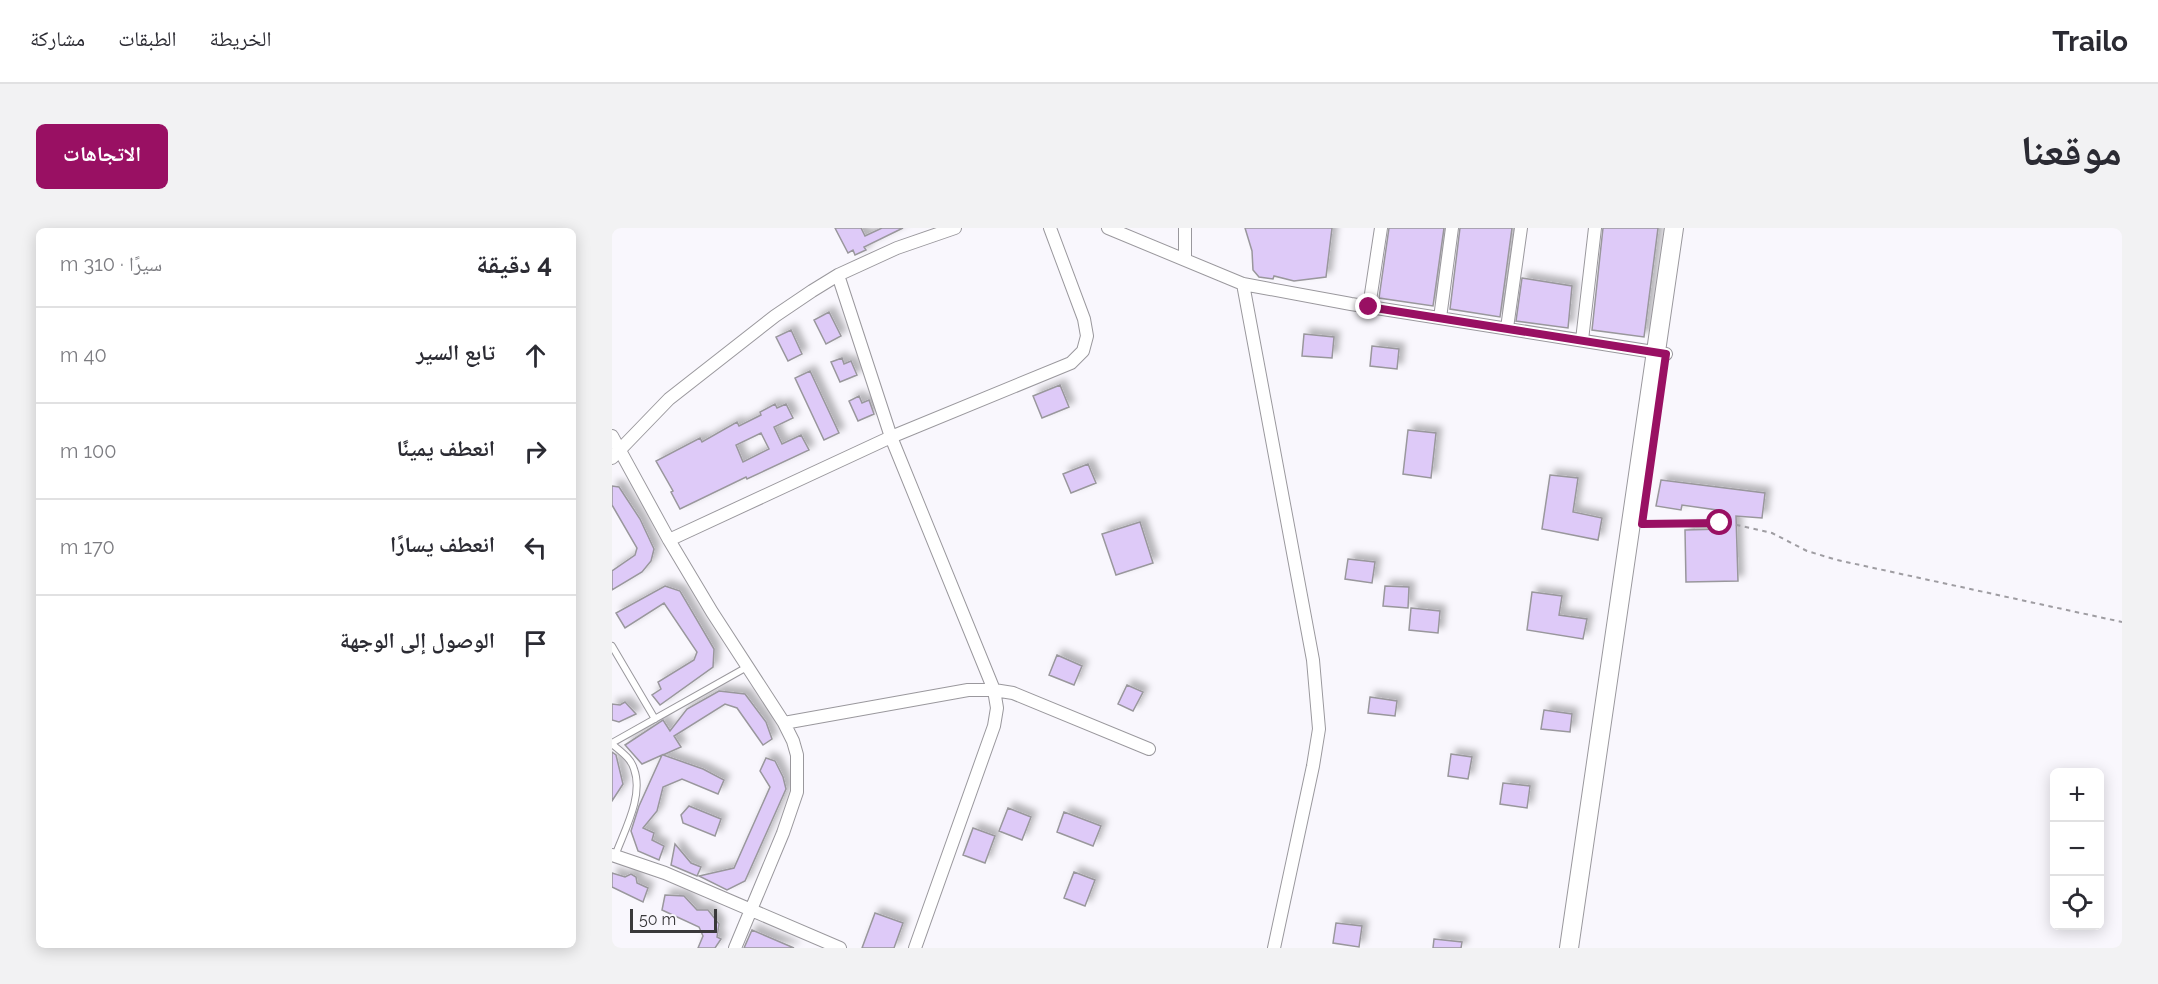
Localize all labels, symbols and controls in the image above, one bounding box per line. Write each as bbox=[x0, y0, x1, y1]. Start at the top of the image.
text: Trailo bbox=[2052, 25, 2128, 58]
text: مشاركة bbox=[30, 26, 85, 51]
text: الطبقات bbox=[118, 26, 177, 51]
text: الخريطة bbox=[210, 26, 271, 51]
button: الاتجاهات bbox=[36, 124, 168, 189]
text: موقعنا bbox=[2021, 126, 2122, 175]
text: 4 دقيقة bbox=[476, 249, 552, 279]
text: سيرًا · 310 m bbox=[60, 252, 162, 276]
route end bbox=[1355, 293, 1381, 319]
text: تابع السير bbox=[416, 339, 495, 365]
icon: ahead bbox=[519, 339, 552, 372]
text: 40 m bbox=[60, 343, 107, 367]
text: انعطف يمينًا bbox=[396, 435, 495, 461]
icon: right bbox=[519, 435, 552, 468]
text: 100 m bbox=[60, 439, 117, 463]
route start bbox=[1706, 509, 1732, 535]
text: انعطف يسارًا bbox=[390, 531, 495, 557]
icon: left bbox=[519, 531, 552, 564]
text: 170 m bbox=[60, 535, 115, 559]
text: الوصول إلى الوجهة bbox=[340, 627, 495, 653]
icon: arrive bbox=[519, 627, 552, 660]
map controls bbox=[2050, 768, 2104, 930]
button: + bbox=[2050, 768, 2104, 822]
button: − bbox=[2050, 822, 2104, 876]
button: locate bbox=[2050, 876, 2104, 930]
scale bar bbox=[630, 906, 717, 934]
text: 50 m bbox=[639, 910, 676, 929]

